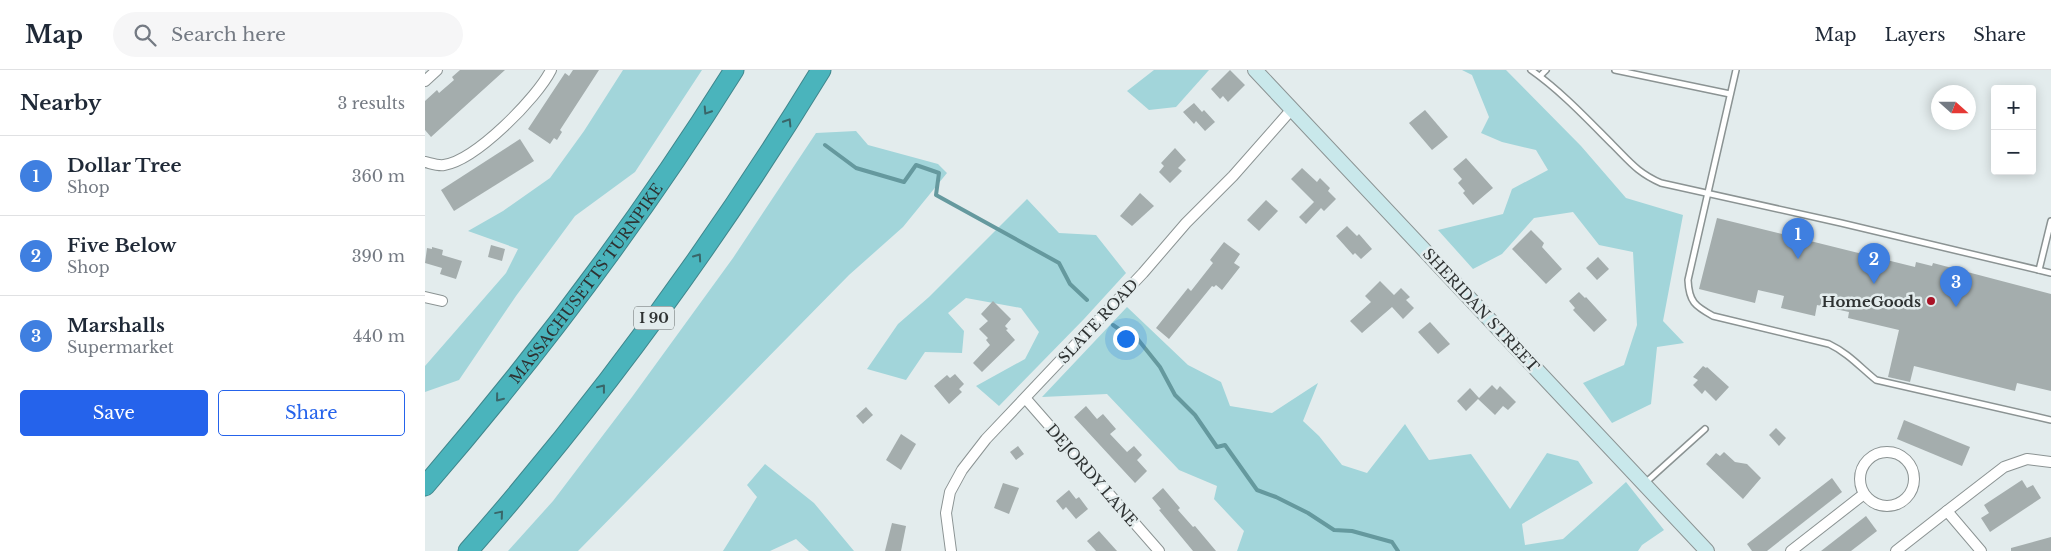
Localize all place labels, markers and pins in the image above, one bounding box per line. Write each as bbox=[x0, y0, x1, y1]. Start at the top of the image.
pin: 1 bbox=[1782, 218, 1814, 259]
pin: 2 bbox=[1858, 243, 1890, 284]
pin: 3 bbox=[1940, 266, 1972, 307]
place label: HomeGoods bbox=[1822, 292, 1921, 311]
marker: HomeGoods bbox=[1925, 295, 1937, 307]

